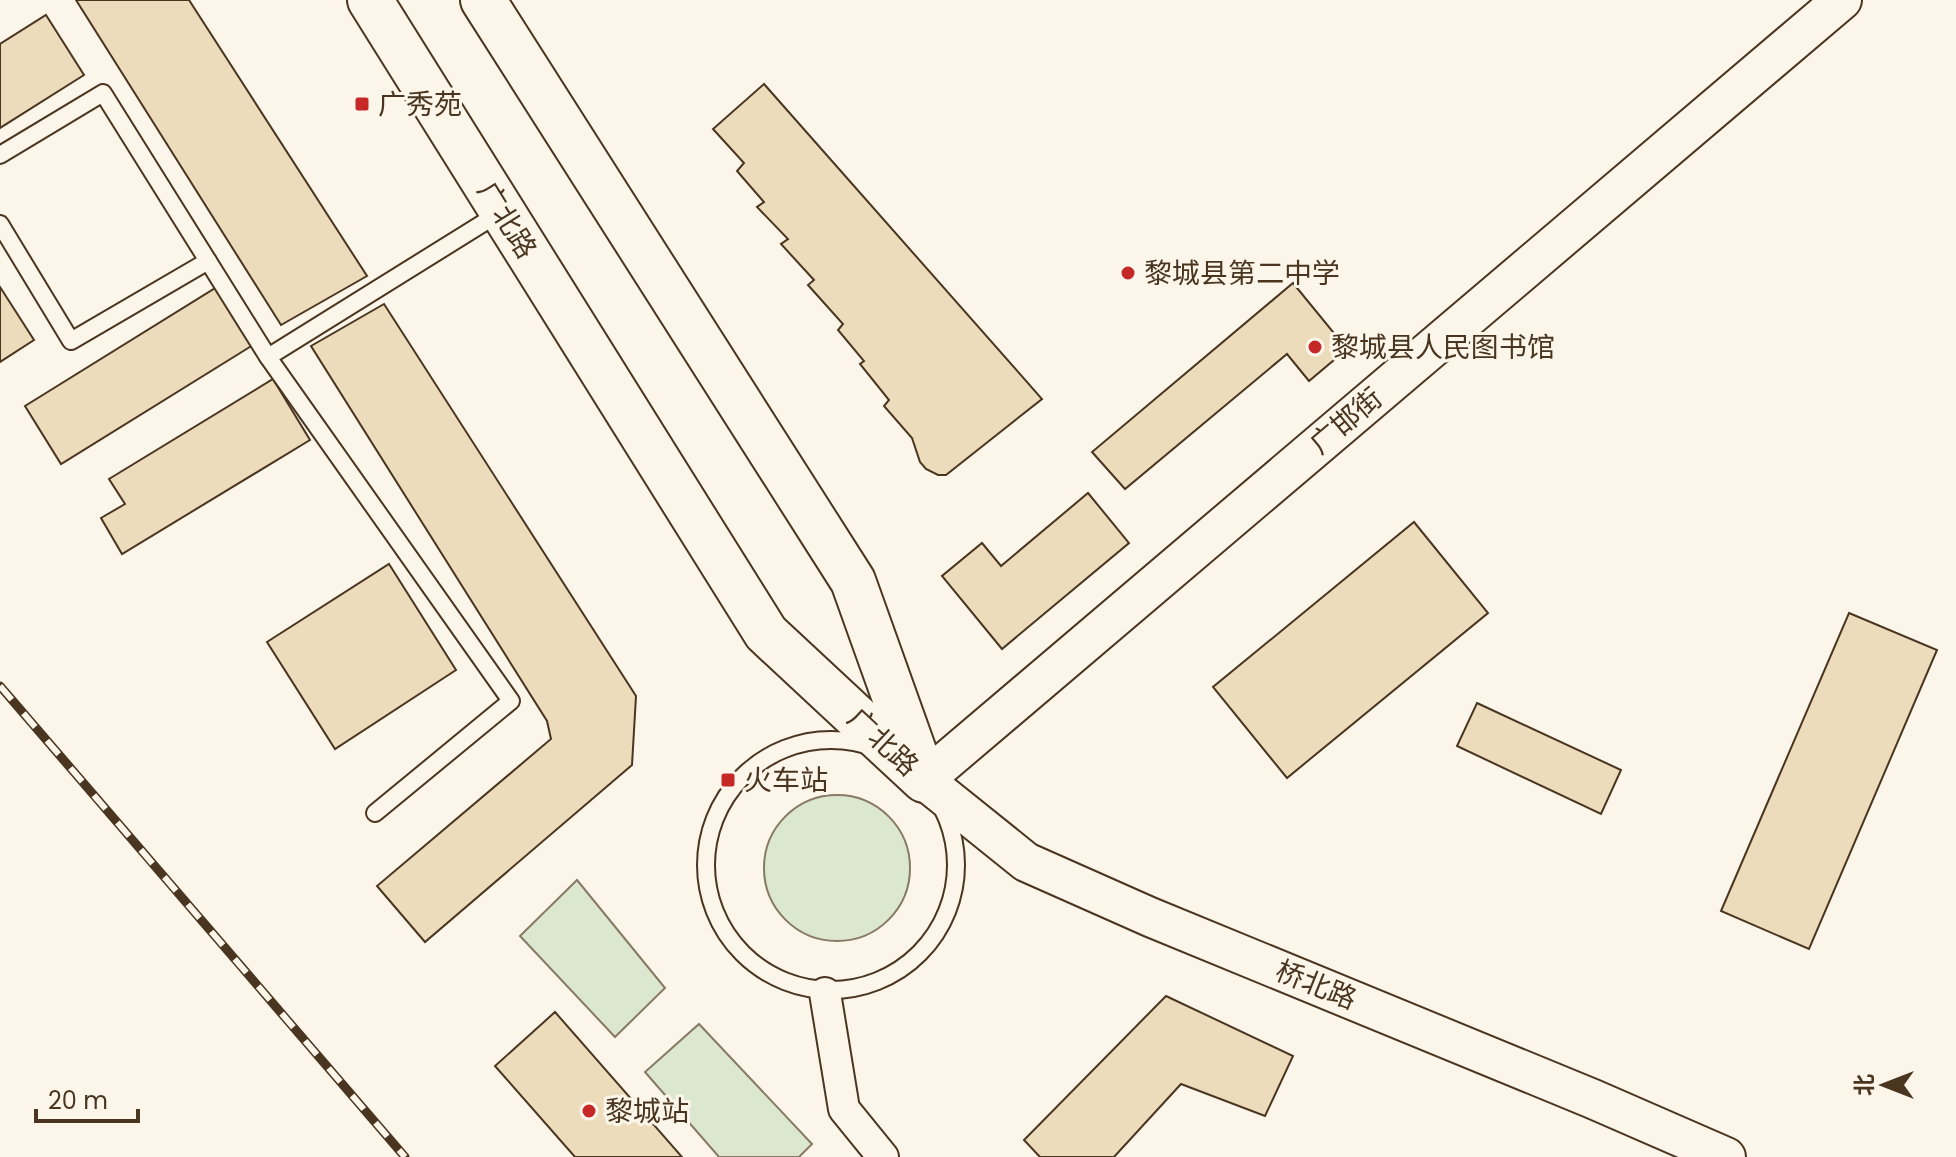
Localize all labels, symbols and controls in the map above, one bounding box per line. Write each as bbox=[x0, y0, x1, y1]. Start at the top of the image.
place label: 广秀苑 bbox=[378, 85, 462, 124]
marker: 广秀苑 bbox=[353, 95, 371, 113]
street label: 广北路 bbox=[468, 174, 546, 266]
place label: 黎城县第二中学 bbox=[1144, 254, 1340, 293]
marker: 黎城县第二中学 bbox=[1119, 264, 1137, 282]
place label: 黎城县人民图书馆 bbox=[1331, 328, 1555, 367]
marker: 黎城县人民图书馆 bbox=[1306, 338, 1324, 356]
street label: 广邯街 bbox=[1301, 379, 1391, 463]
street label: 广北路 bbox=[839, 699, 927, 785]
place label: 火车站 bbox=[744, 761, 828, 800]
marker: 火车站 bbox=[719, 771, 737, 789]
street label: 桥北路 bbox=[1270, 951, 1362, 1019]
north arrow bbox=[1844, 1045, 1924, 1125]
scale bar bbox=[36, 1073, 138, 1123]
text: 北 bbox=[1849, 1074, 1880, 1096]
text: 20 m bbox=[48, 1084, 108, 1117]
place label: 黎城站 bbox=[605, 1092, 689, 1131]
marker: 黎城站 bbox=[580, 1102, 598, 1120]

